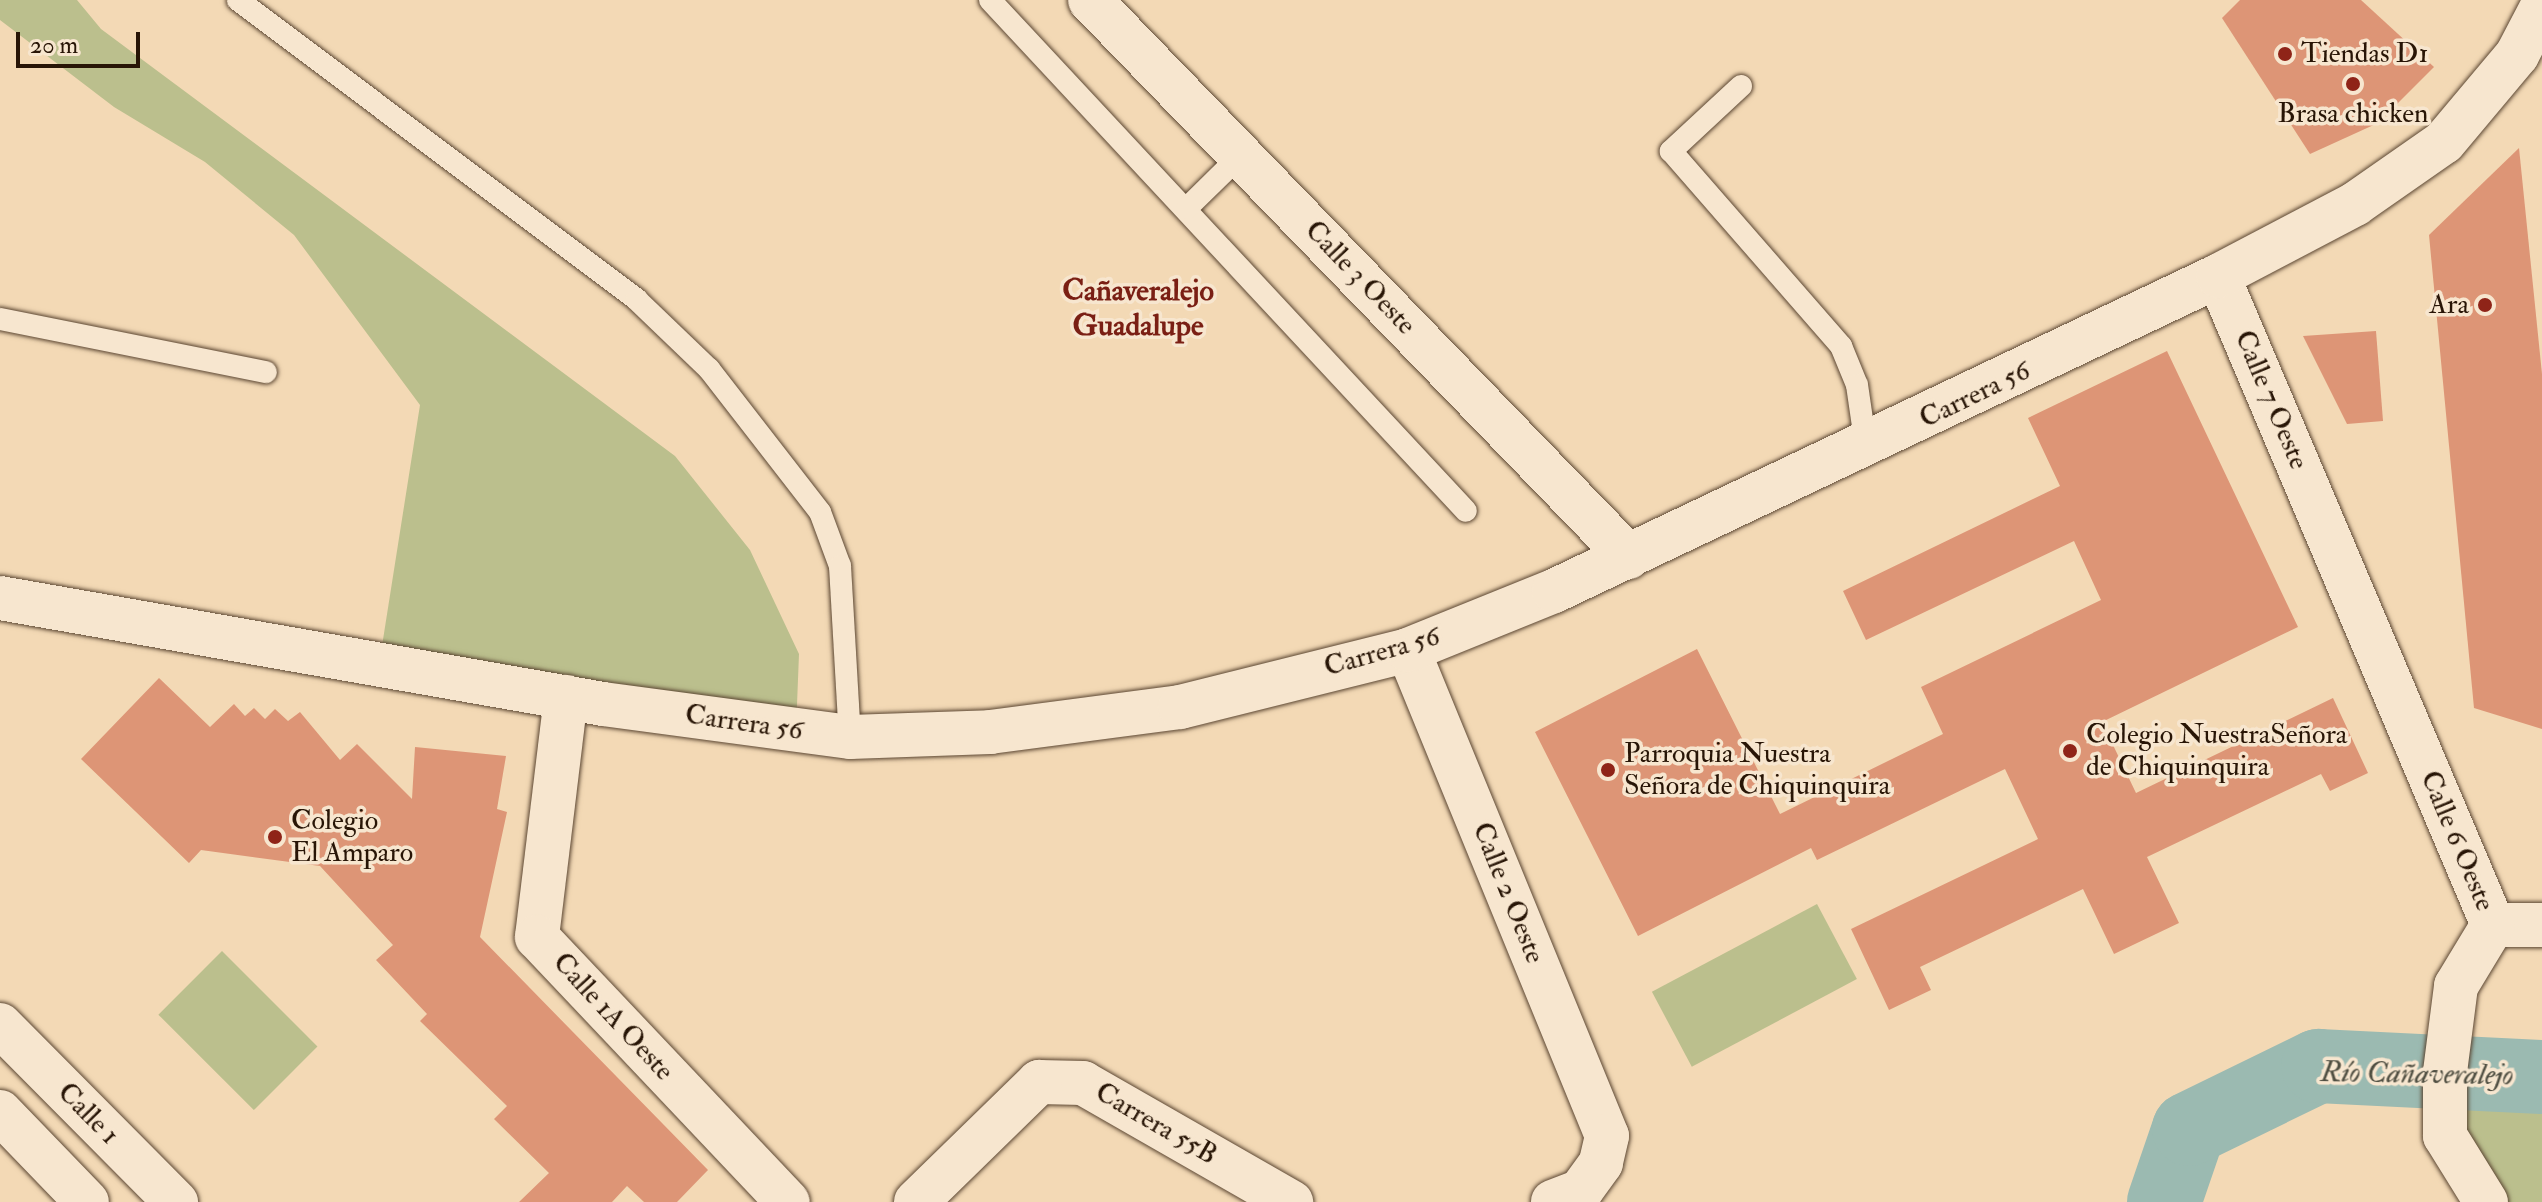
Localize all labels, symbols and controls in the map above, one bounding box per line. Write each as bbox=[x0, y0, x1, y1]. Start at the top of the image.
scale bar bbox=[20, 16, 144, 66]
text: 20 m bbox=[30, 30, 78, 61]
place label: Tiendas D1 bbox=[2301, 37, 2428, 71]
marker: Tiendas D1 bbox=[2276, 45, 2294, 63]
marker: Brasa chicken bbox=[2344, 75, 2362, 93]
place label: Brasa chicken bbox=[2278, 97, 2428, 131]
street label: Calle 3 Oeste bbox=[1297, 214, 1423, 342]
district label: Cañaveralejo Guadalupe bbox=[1062, 273, 1214, 344]
place label: Ara bbox=[2429, 288, 2469, 322]
marker: Ara bbox=[2476, 296, 2494, 314]
street label: Calle 7 Oeste bbox=[2227, 326, 2315, 474]
street label: Carrera 56 bbox=[1914, 354, 2036, 436]
street label: Carrera 56 bbox=[1320, 620, 1444, 684]
street label: Carrera 56 bbox=[683, 698, 805, 748]
place label: Colegio NuestraSeñora de Chiquinquira bbox=[2086, 718, 2347, 784]
place label: Parroquia Nuestra Señora de Chiquinquira bbox=[1624, 737, 1890, 803]
marker: Colegio NuestraSeñora de Chiquinquira bbox=[2061, 742, 2079, 760]
marker: Parroquia Nuestra Señora de Chiquinquira bbox=[1599, 761, 1617, 779]
street label: Calle 6 Oeste bbox=[2413, 766, 2501, 916]
place label: Colegio El Amparo bbox=[291, 804, 413, 870]
street label: Calle 2 Oeste bbox=[1465, 818, 1551, 968]
marker: Colegio El Amparo bbox=[266, 828, 284, 846]
street label: Calle 1A Oeste bbox=[545, 946, 681, 1088]
water label: Río Cañaveralejo bbox=[2320, 1054, 2514, 1094]
street label: Calle 1 bbox=[50, 1076, 126, 1152]
street label: Carrera 55B bbox=[1089, 1076, 1223, 1172]

